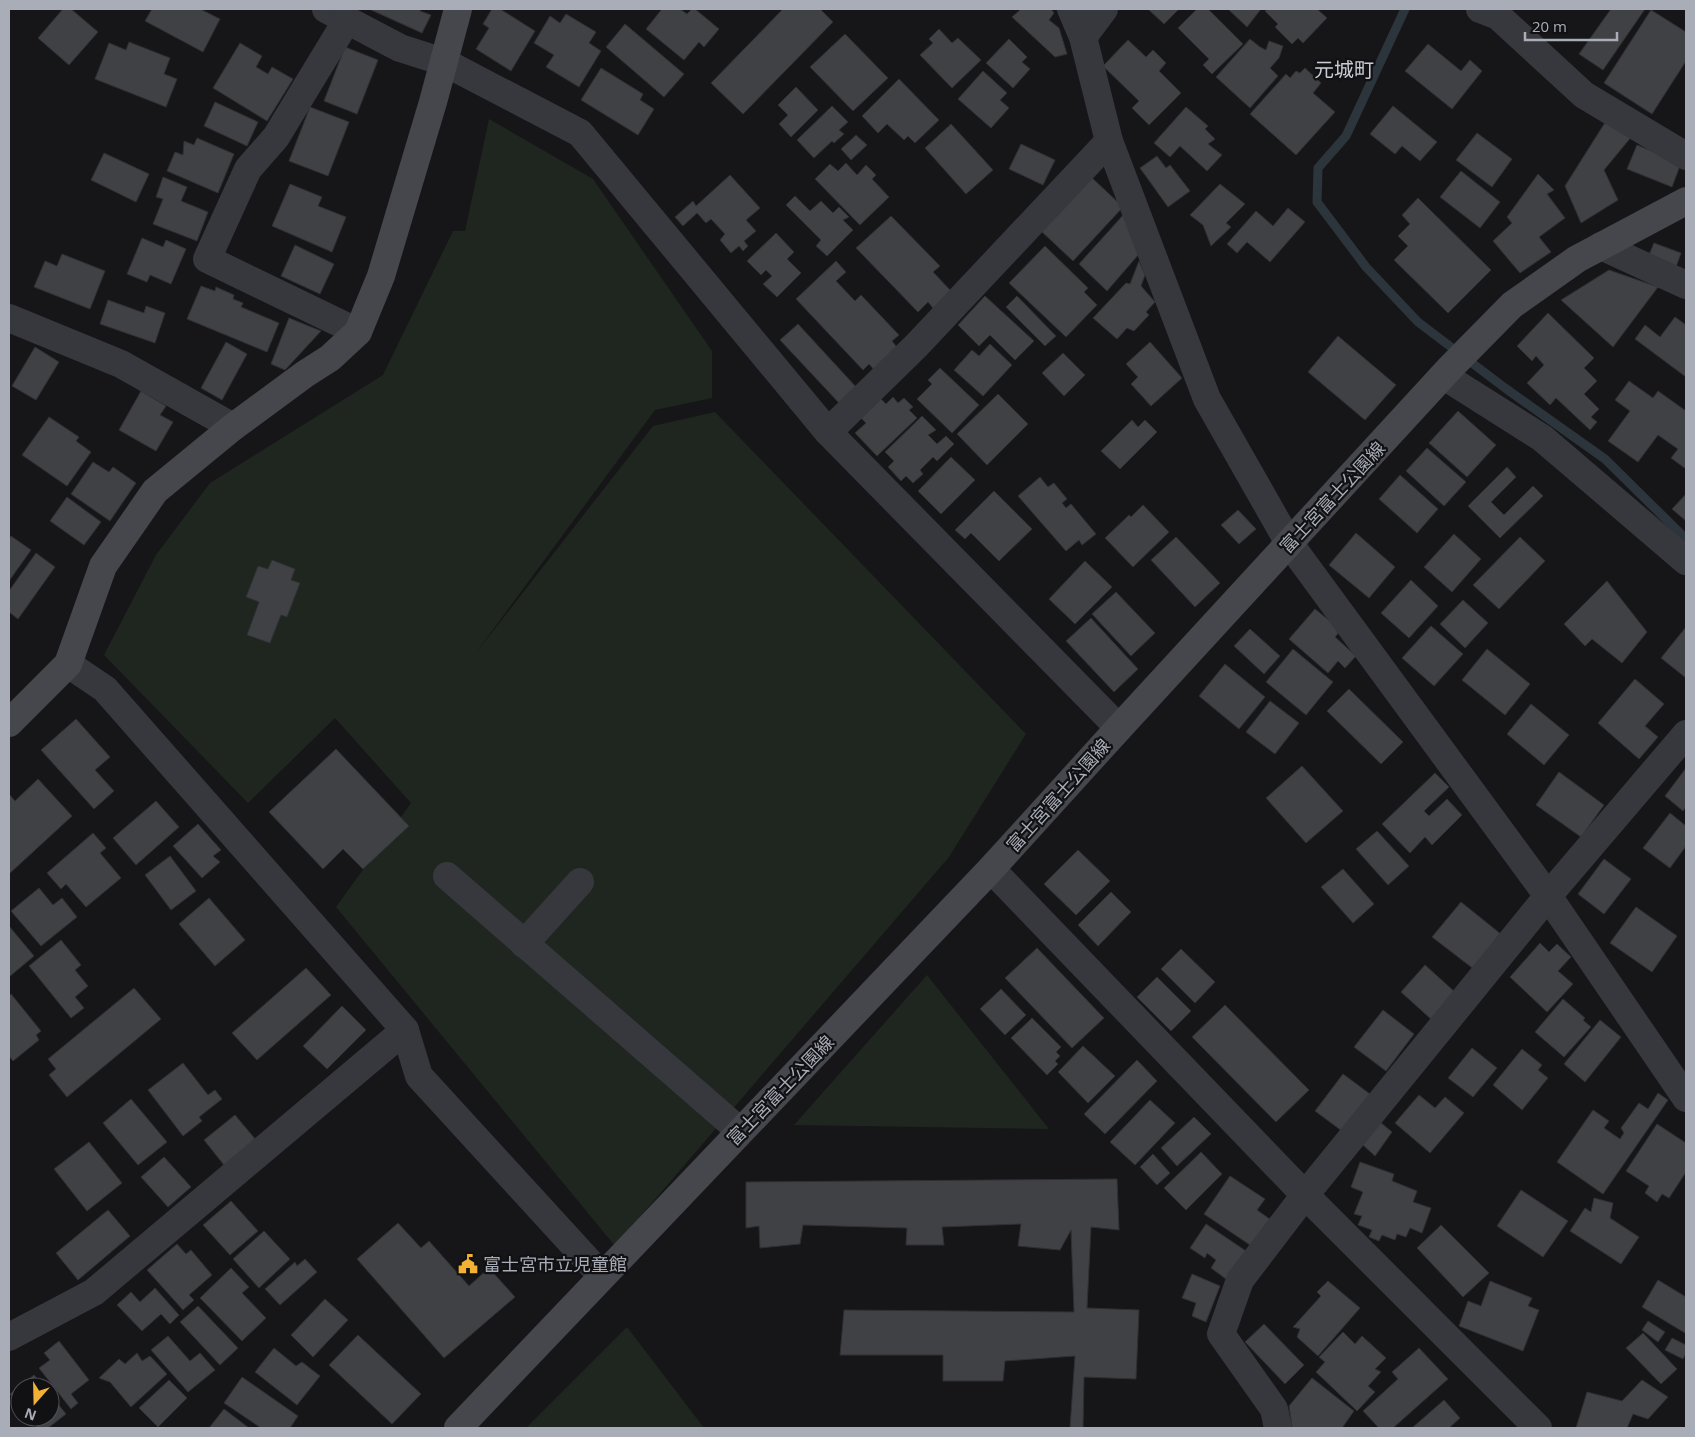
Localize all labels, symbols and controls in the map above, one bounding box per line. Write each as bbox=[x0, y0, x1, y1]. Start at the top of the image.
scale bar bbox=[1525, 10, 1618, 42]
text: 20 m bbox=[1532, 16, 1567, 36]
district label: 元城町 bbox=[1314, 56, 1374, 83]
street label: 富士宮富士公園線 bbox=[1274, 436, 1390, 558]
street label: 富士宮富士公園線 bbox=[1001, 733, 1115, 857]
street label: 富士宮富士公園線 bbox=[721, 1030, 839, 1150]
place label: 富士宮市立児童館 bbox=[483, 1252, 627, 1276]
public building icon: 富士宮市立児童館 bbox=[457, 1253, 479, 1275]
north arrow bbox=[10, 1377, 60, 1427]
text: N bbox=[22, 1404, 39, 1426]

